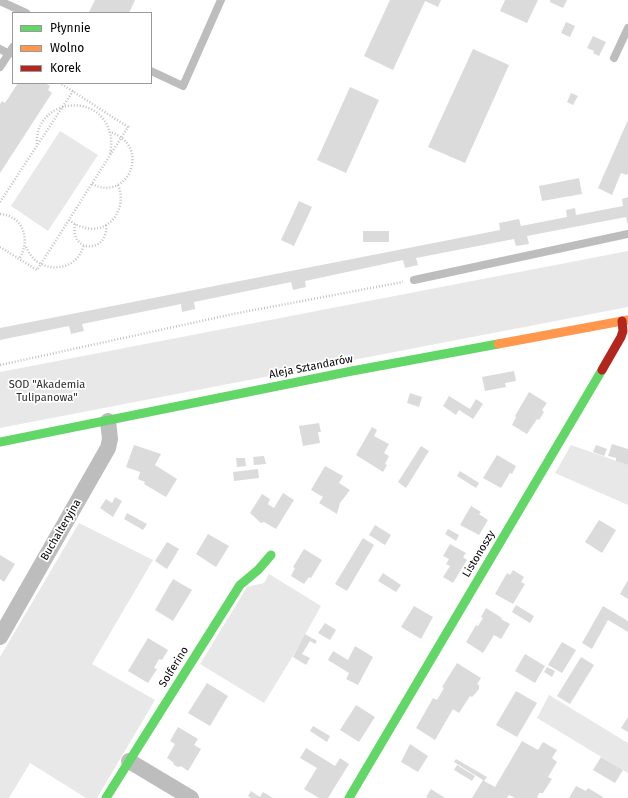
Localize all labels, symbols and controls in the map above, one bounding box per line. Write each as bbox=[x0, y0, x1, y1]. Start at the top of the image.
legend bbox=[12, 12, 152, 84]
text: Płynnie bbox=[50, 21, 91, 35]
text: Wolno bbox=[50, 41, 84, 55]
text: Korek bbox=[50, 61, 81, 75]
street label: Aleja Sztandarów bbox=[268, 352, 354, 382]
park label: SOD "Akademia Tulipanowa" bbox=[9, 378, 85, 404]
street label: Buchalteryjna bbox=[38, 497, 84, 563]
street label: Listonoszy bbox=[460, 528, 498, 580]
street label: Solferino bbox=[156, 644, 192, 690]

